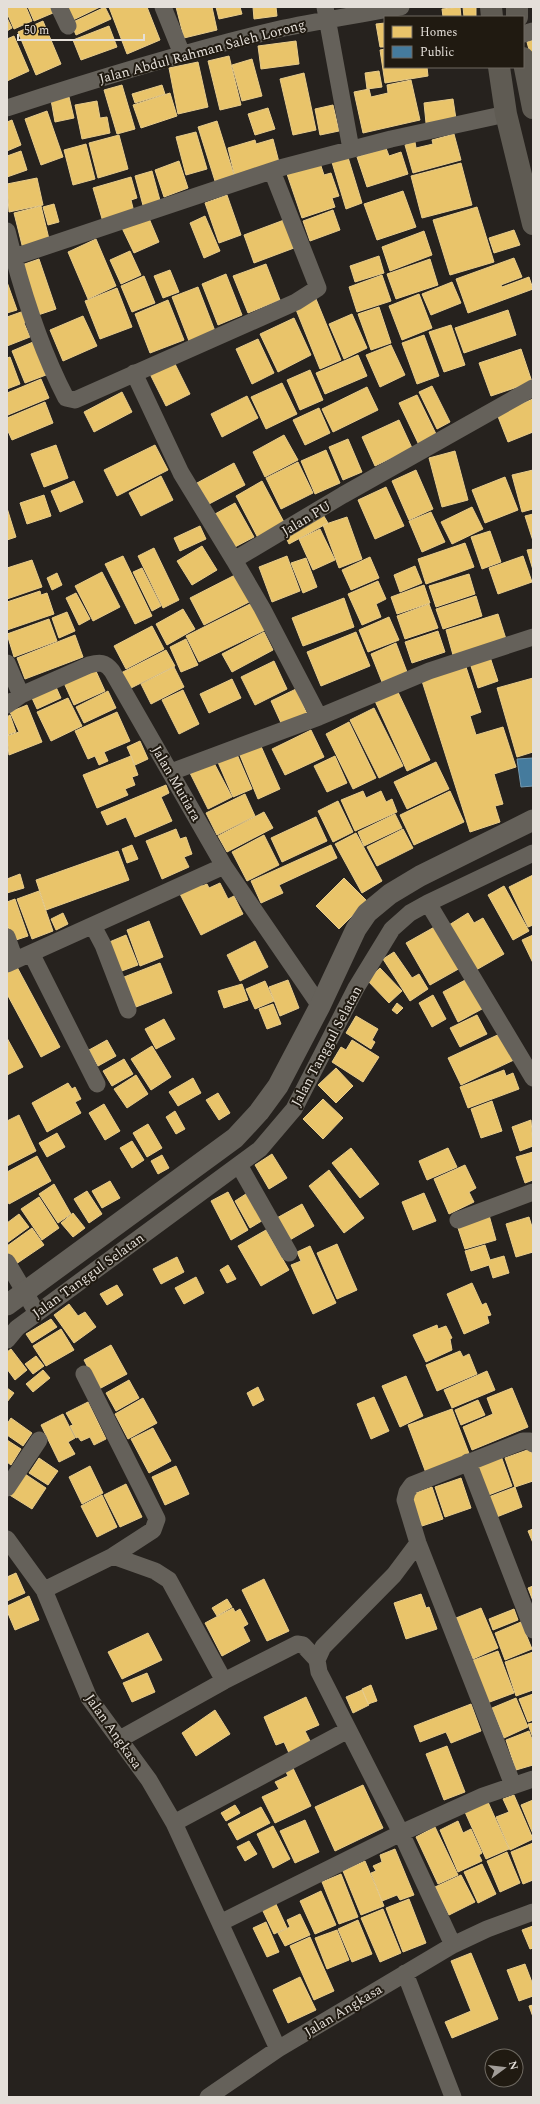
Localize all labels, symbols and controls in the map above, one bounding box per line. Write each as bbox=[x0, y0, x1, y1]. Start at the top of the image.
street label: Jalan Abdul Rahman Saleh Lorong bbox=[97, 14, 308, 89]
scale bar bbox=[18, 16, 144, 42]
legend bbox=[384, 16, 524, 68]
text: 50 m bbox=[24, 21, 49, 40]
text: Homes bbox=[420, 23, 458, 42]
text: Public bbox=[420, 43, 454, 62]
street label: Jalan PU bbox=[277, 495, 335, 541]
street label: Jalan Mutiara bbox=[146, 741, 207, 825]
street label: Jalan Tanggul Selatan bbox=[286, 982, 367, 1110]
street label: Jalan Tanggul Selatan bbox=[28, 1227, 149, 1323]
street label: Jalan Angkasa bbox=[80, 1689, 147, 1773]
street label: Jalan Angkasa bbox=[300, 1979, 386, 2042]
north arrow bbox=[484, 2048, 524, 2088]
text: N bbox=[504, 2059, 523, 2072]

